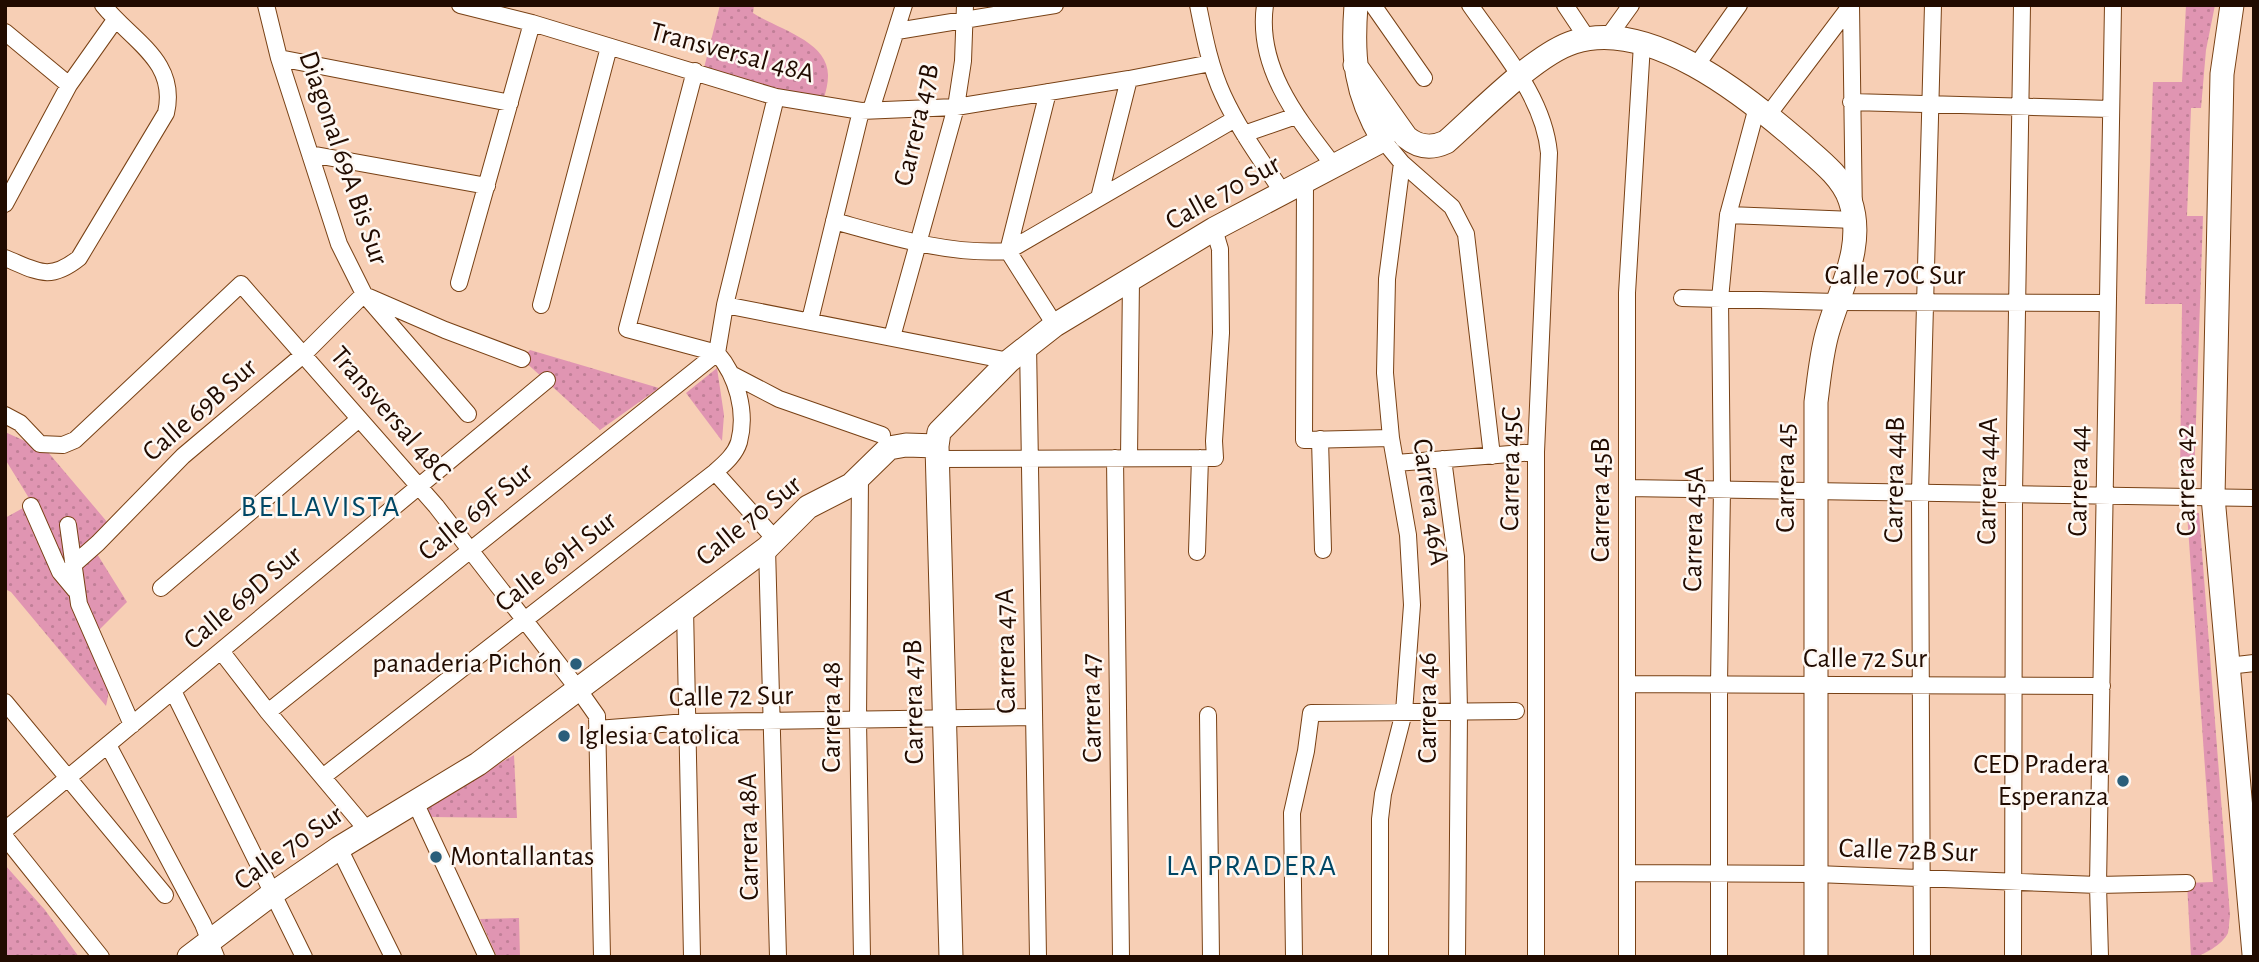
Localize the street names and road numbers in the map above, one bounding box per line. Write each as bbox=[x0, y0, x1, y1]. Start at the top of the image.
street label: Transversal 48A bbox=[647, 18, 817, 88]
street label: Diagonal 69A Bis Sur bbox=[293, 48, 393, 268]
street label: Carrera 47B bbox=[889, 61, 945, 189]
street label: Calle 70 Sur bbox=[1161, 150, 1285, 236]
street label: Calle 70C Sur bbox=[1825, 262, 1965, 290]
street label: Transversal 48C bbox=[324, 342, 456, 486]
street label: Calle 69B Sur bbox=[138, 353, 262, 467]
street label: Carrera 45C bbox=[1496, 407, 1526, 531]
street label: Carrera 44B bbox=[1880, 417, 1910, 543]
street label: Carrera 44A bbox=[1973, 417, 2003, 545]
street label: Carrera 45 bbox=[1772, 423, 1800, 533]
street label: Carrera 44 bbox=[2064, 425, 2094, 537]
street label: Carrera 42 bbox=[2171, 425, 2201, 537]
street label: Carrera 46A bbox=[1407, 437, 1453, 567]
street label: Carrera 45B bbox=[1587, 438, 1615, 562]
street label: Calle 69F Sur bbox=[413, 458, 539, 566]
street label: Carrera 45A bbox=[1679, 466, 1709, 592]
street label: Calle 70 Sur bbox=[691, 470, 807, 572]
street label: Calle 69H Sur bbox=[490, 506, 622, 618]
street label: Calle 69D Sur bbox=[179, 541, 307, 655]
street label: Carrera 47A bbox=[991, 588, 1021, 714]
street label: Carrera 47B bbox=[899, 639, 929, 765]
street label: Calle 72 Sur bbox=[1803, 645, 1927, 673]
street label: Carrera 46 bbox=[1414, 652, 1442, 764]
street label: Carrera 47 bbox=[1077, 653, 1107, 763]
street label: Carrera 48 bbox=[818, 661, 846, 773]
street label: Calle 72 Sur bbox=[669, 682, 793, 712]
street label: Carrera 48A bbox=[734, 773, 764, 901]
street label: Calle 70 Sur bbox=[229, 800, 349, 896]
street label: Calle 72B Sur bbox=[1838, 835, 1978, 867]

